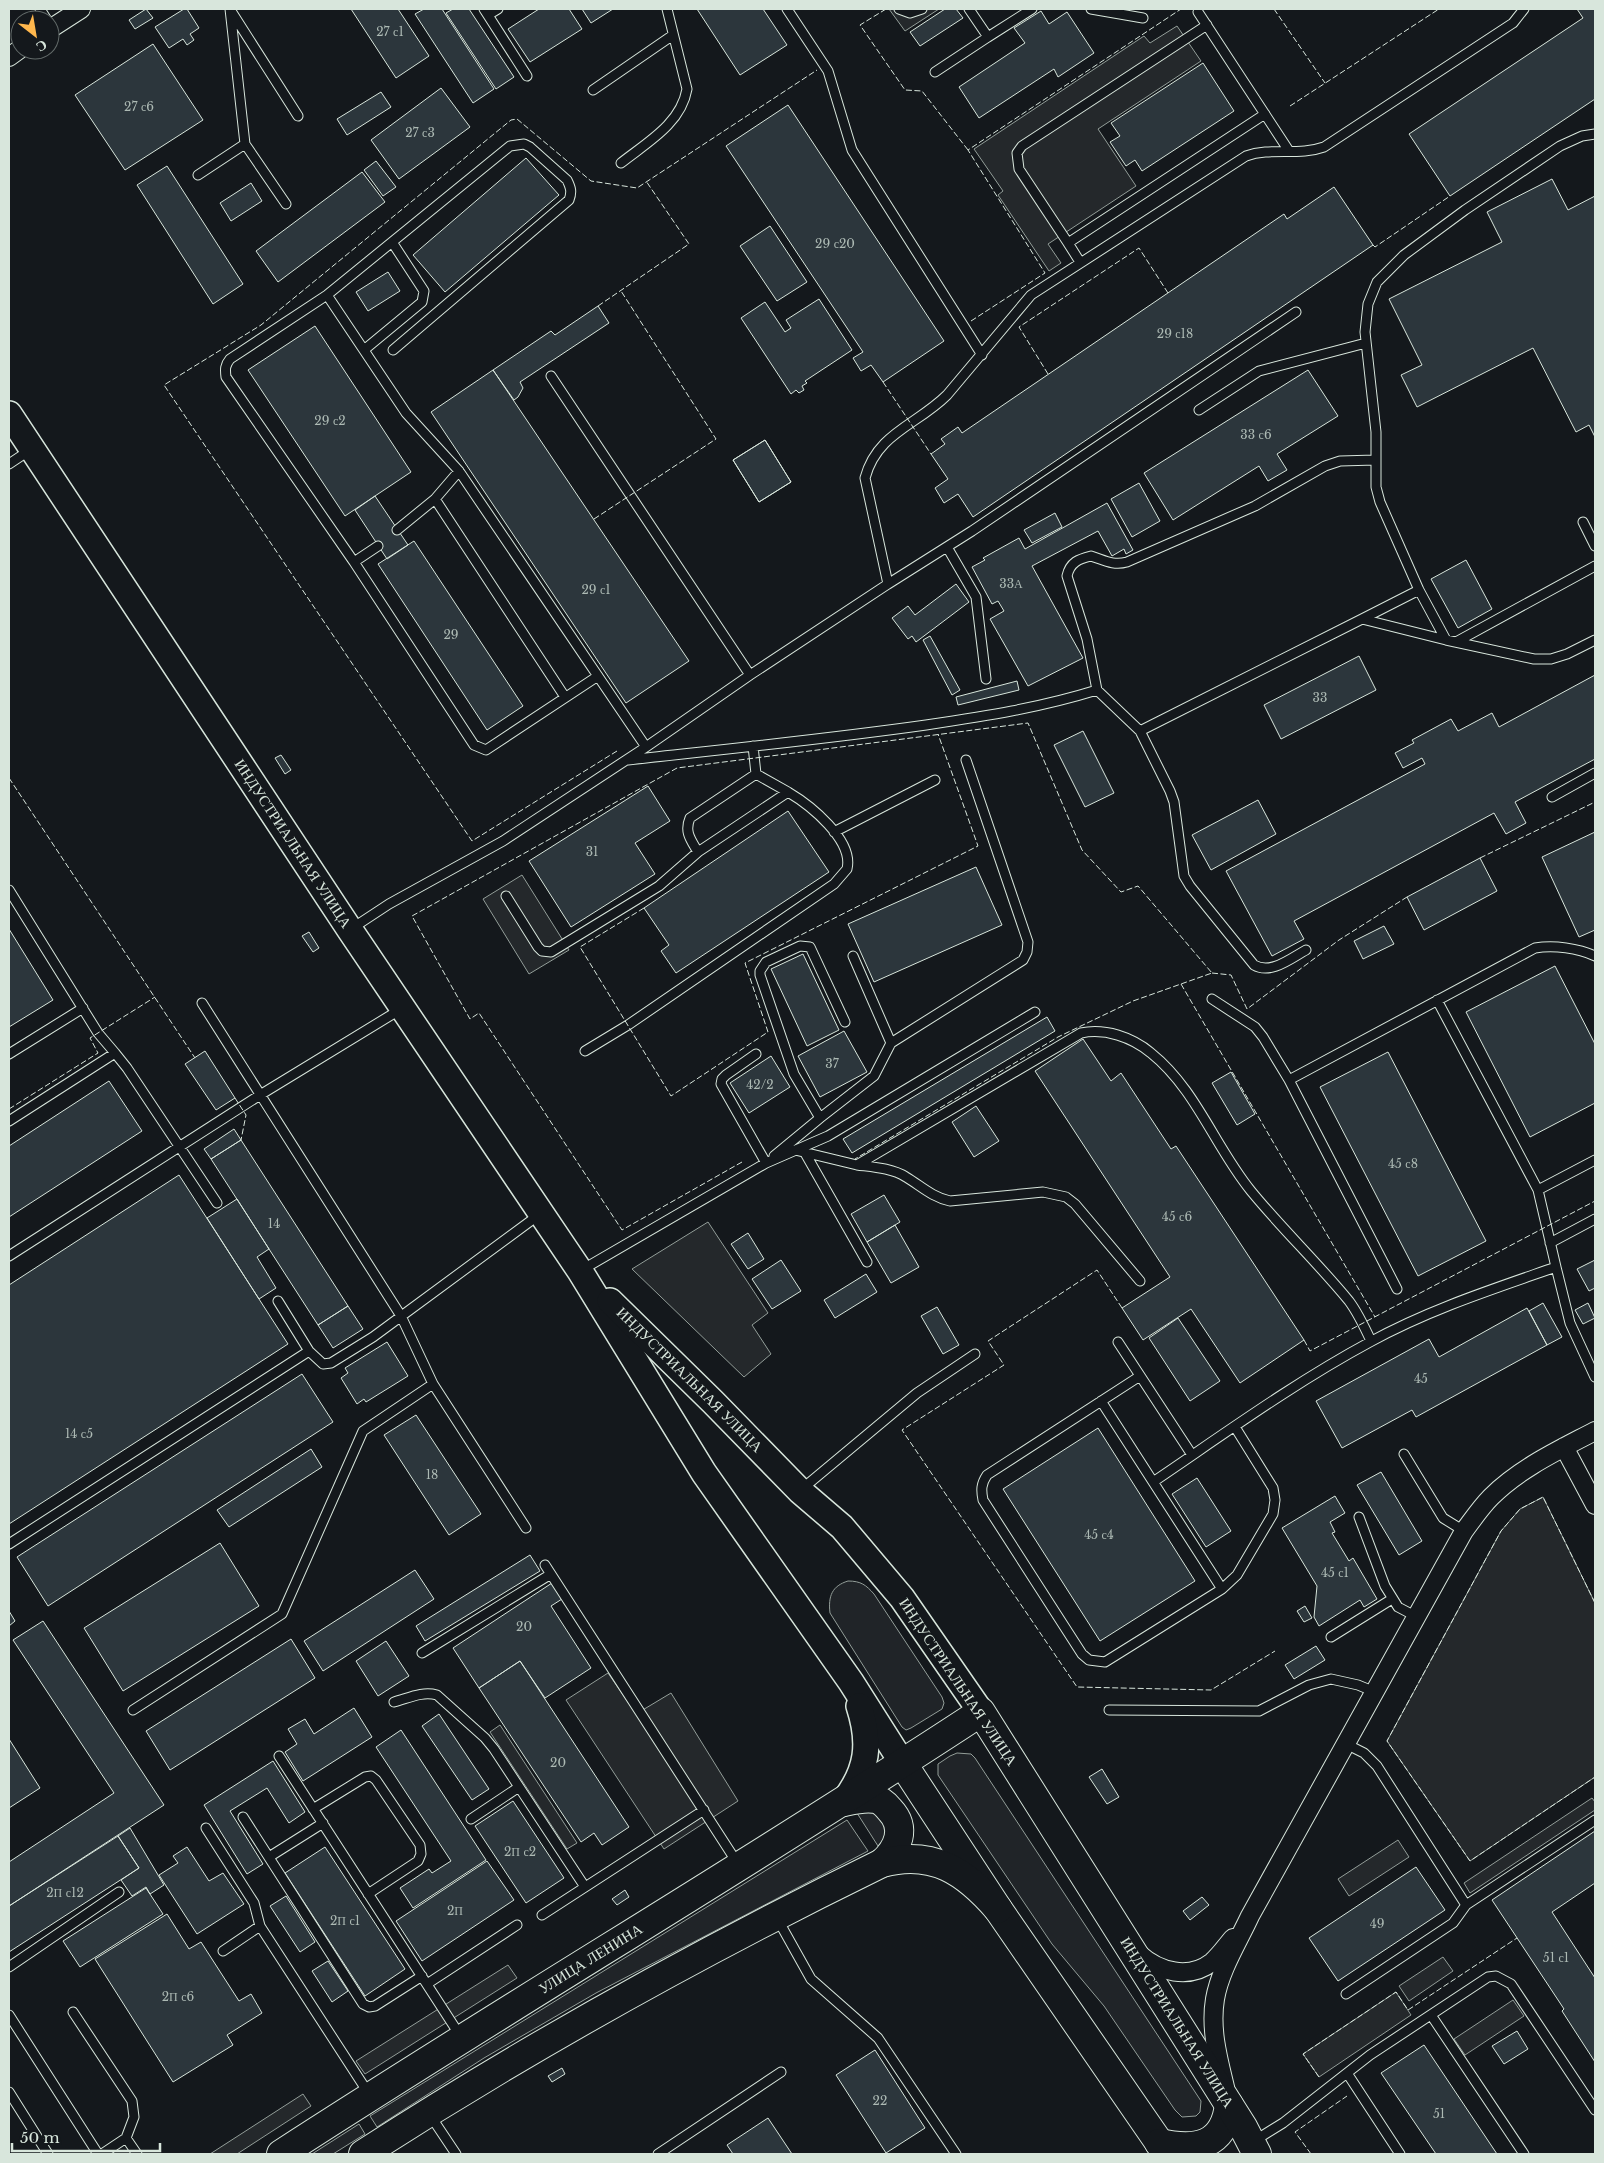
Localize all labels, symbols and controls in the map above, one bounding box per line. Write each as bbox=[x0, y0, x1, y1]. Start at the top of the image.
north arrow bbox=[10, 10, 60, 60]
house number: 27 с1 bbox=[376, 24, 404, 39]
text: С bbox=[33, 36, 51, 56]
house number: 27 с6 bbox=[124, 99, 154, 114]
house number: 27 с3 bbox=[405, 125, 435, 140]
house number: 29 с20 bbox=[815, 236, 855, 251]
house number: 29 с18 bbox=[1157, 326, 1193, 341]
house number: 29 с2 bbox=[314, 413, 346, 428]
house number: 33 с6 bbox=[1240, 427, 1272, 442]
house number: 33А bbox=[999, 576, 1023, 591]
house number: 29 с1 bbox=[581, 582, 611, 597]
house number: 29 bbox=[443, 627, 459, 642]
house number: 33 bbox=[1313, 690, 1327, 705]
street label: ИНДУСТРИАЛЬНАЯ УЛИЦА bbox=[231, 755, 356, 932]
house number: 31 bbox=[586, 844, 598, 859]
house number: 37 bbox=[825, 1056, 840, 1071]
house number: 42/2 bbox=[746, 1077, 774, 1092]
house number: 45 с8 bbox=[1388, 1156, 1418, 1171]
house number: 45 с6 bbox=[1162, 1209, 1192, 1224]
house number: 14 bbox=[268, 1216, 280, 1231]
street label: ИНДУСТРИАЛЬНАЯ УЛИЦА bbox=[613, 1303, 767, 1456]
house number: 45 bbox=[1414, 1371, 1428, 1386]
house number: 14 с5 bbox=[65, 1426, 93, 1441]
house number: 18 bbox=[426, 1467, 438, 1482]
house number: 45 с4 bbox=[1084, 1527, 1114, 1542]
house number: 45 с1 bbox=[1321, 1565, 1349, 1580]
street label: ИНДУСТРИАЛЬНАЯ УЛИЦА bbox=[895, 1594, 1022, 1769]
house number: 20 bbox=[516, 1619, 532, 1634]
house number: 20 bbox=[550, 1755, 566, 1770]
house number: 2П с2 bbox=[504, 1844, 536, 1859]
house number: 2П с12 bbox=[46, 1885, 84, 1900]
house number: 2П bbox=[447, 1903, 463, 1918]
house number: 2П с1 bbox=[330, 1913, 360, 1928]
house number: 49 bbox=[1370, 1916, 1384, 1931]
street label: УЛИЦА ЛЕНИНА bbox=[535, 1919, 646, 1998]
street label: ИНДУСТРИАЛЬНАЯ УЛИЦА bbox=[1116, 1933, 1238, 2111]
house number: 51 с1 bbox=[1543, 1950, 1569, 1965]
house number: 2П с6 bbox=[162, 1989, 195, 2004]
house number: 22 bbox=[873, 2093, 887, 2108]
house number: 51 bbox=[1433, 2106, 1445, 2121]
scale bar bbox=[12, 2120, 160, 2152]
text: 50 m bbox=[20, 2128, 60, 2147]

